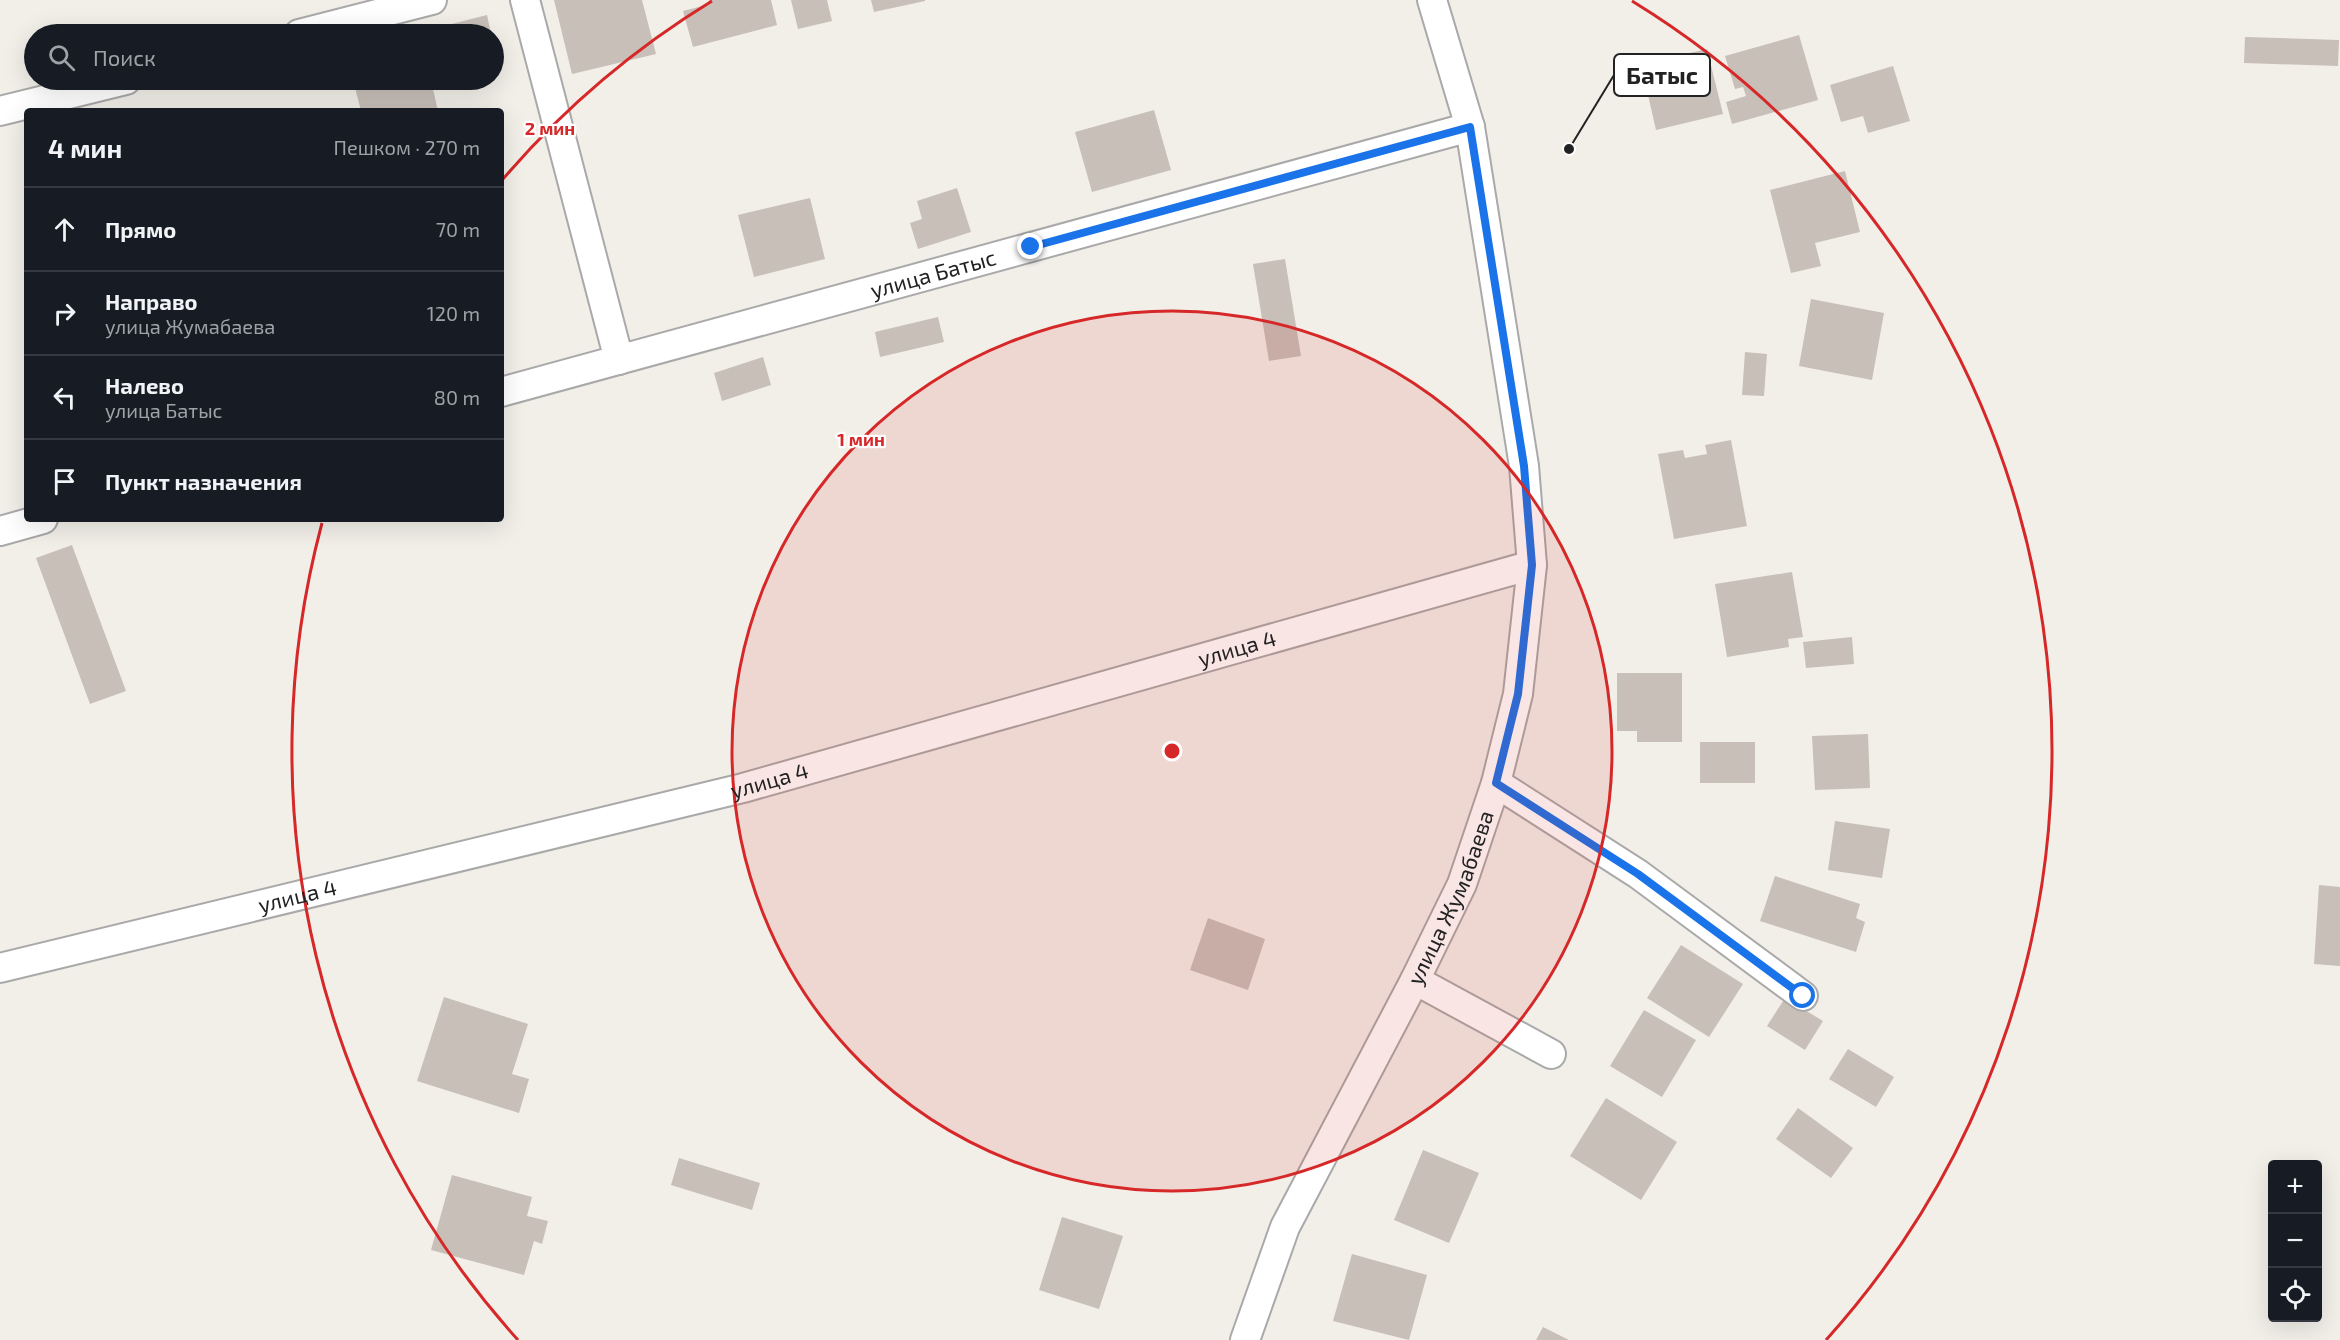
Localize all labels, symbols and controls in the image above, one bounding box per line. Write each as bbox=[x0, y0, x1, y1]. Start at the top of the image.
search box bbox=[24, 24, 504, 90]
icon: search bbox=[45, 41, 78, 74]
text: Поиск bbox=[93, 44, 156, 70]
callout: Батыс bbox=[1614, 54, 1710, 96]
text: Батыс bbox=[1626, 60, 1698, 89]
text: 2 мин bbox=[525, 117, 575, 139]
text: 4 мин bbox=[48, 132, 122, 163]
text: Пешком · 270 m bbox=[334, 135, 480, 159]
icon: ahead bbox=[48, 213, 81, 246]
text: Прямо bbox=[105, 216, 176, 242]
text: 70 m bbox=[436, 217, 480, 241]
route end bbox=[1017, 233, 1043, 259]
street label: улица Батыс bbox=[867, 243, 999, 303]
text: Направо bbox=[105, 288, 198, 314]
icon: right bbox=[48, 297, 81, 330]
text: 120 m bbox=[427, 301, 480, 325]
text: улица Жумабаева bbox=[105, 314, 275, 338]
text: Налево bbox=[105, 372, 184, 398]
icon: left bbox=[48, 381, 81, 414]
text: 80 m bbox=[434, 385, 480, 409]
text: улица Батыс bbox=[105, 398, 222, 422]
text: 1 мин bbox=[837, 428, 885, 450]
icon: arrive bbox=[48, 465, 81, 498]
text: Пункт назначения bbox=[105, 468, 302, 494]
street label: улица 4 bbox=[1195, 624, 1279, 672]
centre of rings bbox=[1162, 741, 1182, 761]
street label: улица 4 bbox=[728, 756, 811, 804]
street label: улица Жумабаева bbox=[1401, 807, 1498, 989]
street label: улица 4 bbox=[255, 873, 339, 918]
route start bbox=[1789, 982, 1815, 1008]
map controls bbox=[2268, 1160, 2322, 1322]
button: + bbox=[2268, 1160, 2322, 1214]
button: − bbox=[2268, 1214, 2322, 1268]
button: locate bbox=[2268, 1268, 2322, 1322]

